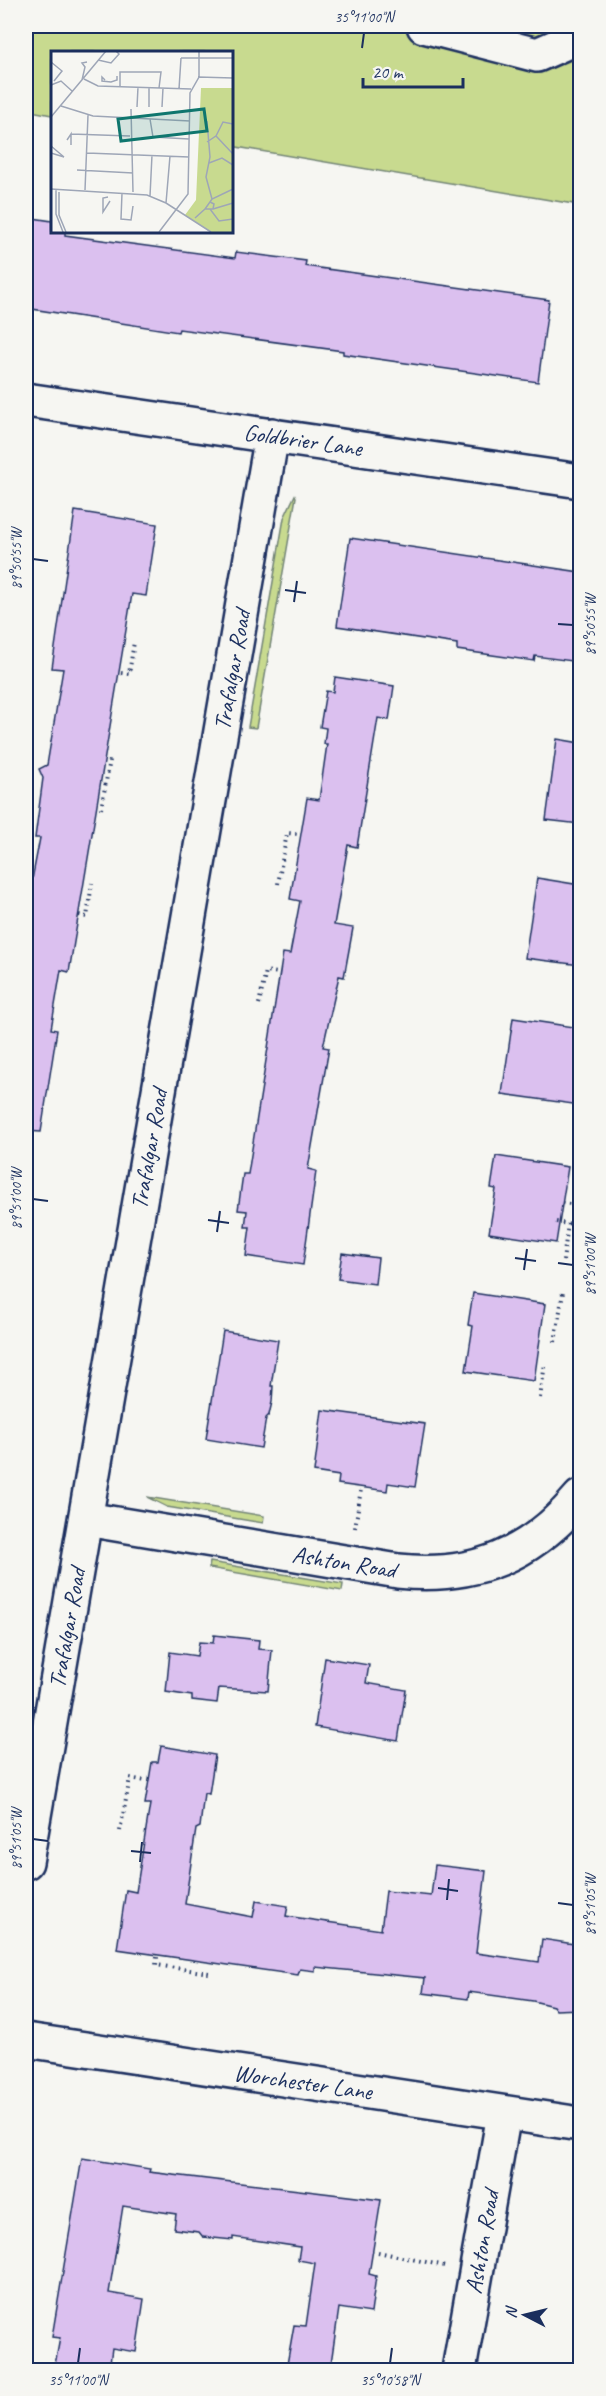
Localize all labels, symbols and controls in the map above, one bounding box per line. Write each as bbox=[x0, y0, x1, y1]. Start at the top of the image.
text: 35°11'00"N bbox=[334, 8, 397, 27]
inset map bbox=[51, 51, 232, 232]
scale bar bbox=[363, 51, 464, 89]
text: 20 m bbox=[372, 61, 405, 83]
street label: Goldbrier Lane bbox=[242, 417, 366, 463]
text: 89°50'55"W bbox=[7, 525, 26, 589]
text: 89°50'55"W bbox=[581, 591, 600, 655]
street label: Trafalgar Road bbox=[207, 604, 258, 733]
street label: Trafalgar Road bbox=[124, 1083, 175, 1212]
text: 89°51'00"W bbox=[7, 1165, 26, 1229]
text: 89°51'00"W bbox=[581, 1231, 600, 1295]
street label: Ashton Road bbox=[290, 1539, 401, 1586]
street label: Trafalgar Road bbox=[42, 1562, 93, 1691]
text: 89°51'05"W bbox=[7, 1805, 26, 1869]
text: 89°51'05"W bbox=[581, 1871, 600, 1935]
street label: Worchester Lane bbox=[232, 2057, 376, 2107]
street label: Ashton Road bbox=[458, 2185, 506, 2296]
north arrow bbox=[495, 2285, 555, 2345]
text: N bbox=[501, 2304, 522, 2319]
text: 35°11'00"N bbox=[48, 2371, 111, 2390]
text: 35°10'58"N bbox=[360, 2371, 423, 2390]

